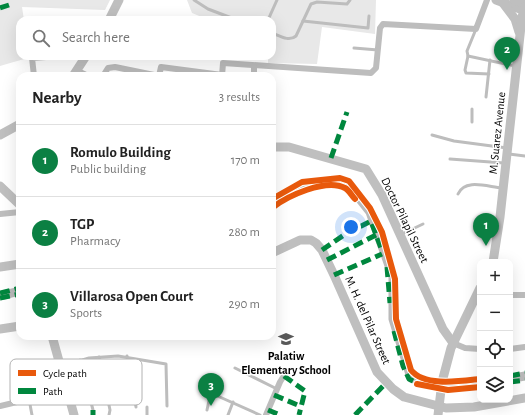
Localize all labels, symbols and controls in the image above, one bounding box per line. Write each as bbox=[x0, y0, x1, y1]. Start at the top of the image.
search box bbox=[16, 16, 276, 60]
icon: search bbox=[30, 27, 52, 49]
text: Search here bbox=[62, 30, 130, 45]
pin: 2 bbox=[494, 37, 520, 70]
text: Nearby bbox=[32, 89, 82, 106]
text: 3 results bbox=[219, 91, 260, 104]
street label: M. Suarez Avenue bbox=[487, 91, 507, 175]
text: Romulo Building bbox=[70, 145, 171, 160]
text: 1 bbox=[43, 154, 47, 167]
text: 170 m bbox=[231, 154, 260, 167]
text: Public building bbox=[70, 163, 146, 176]
street label: Doctor Pilapil Street bbox=[379, 175, 431, 265]
pin: 1 bbox=[473, 213, 499, 246]
text: TGP bbox=[70, 217, 94, 232]
your location bbox=[341, 217, 361, 237]
text: 2 bbox=[42, 226, 48, 239]
text: 280 m bbox=[229, 226, 260, 239]
text: Pharmacy bbox=[70, 235, 121, 248]
map controls bbox=[477, 259, 513, 403]
button: + bbox=[477, 259, 513, 295]
street label: M. H. del Pilar Street bbox=[343, 274, 393, 366]
text: Villarosa Open Court bbox=[70, 289, 193, 304]
button: − bbox=[477, 295, 513, 331]
text: 3 bbox=[42, 298, 48, 311]
text: 290 m bbox=[229, 298, 260, 311]
text: Sports bbox=[70, 307, 102, 320]
school or university icon: Palatiw Elementary School bbox=[277, 330, 295, 348]
button: locate bbox=[477, 331, 513, 367]
place label: Palatiw Elementary School bbox=[241, 350, 331, 377]
legend bbox=[10, 359, 142, 405]
button: layers bbox=[477, 367, 513, 403]
text: Cycle path bbox=[43, 368, 87, 379]
pin: 3 bbox=[198, 373, 224, 406]
text: Path bbox=[43, 386, 63, 397]

